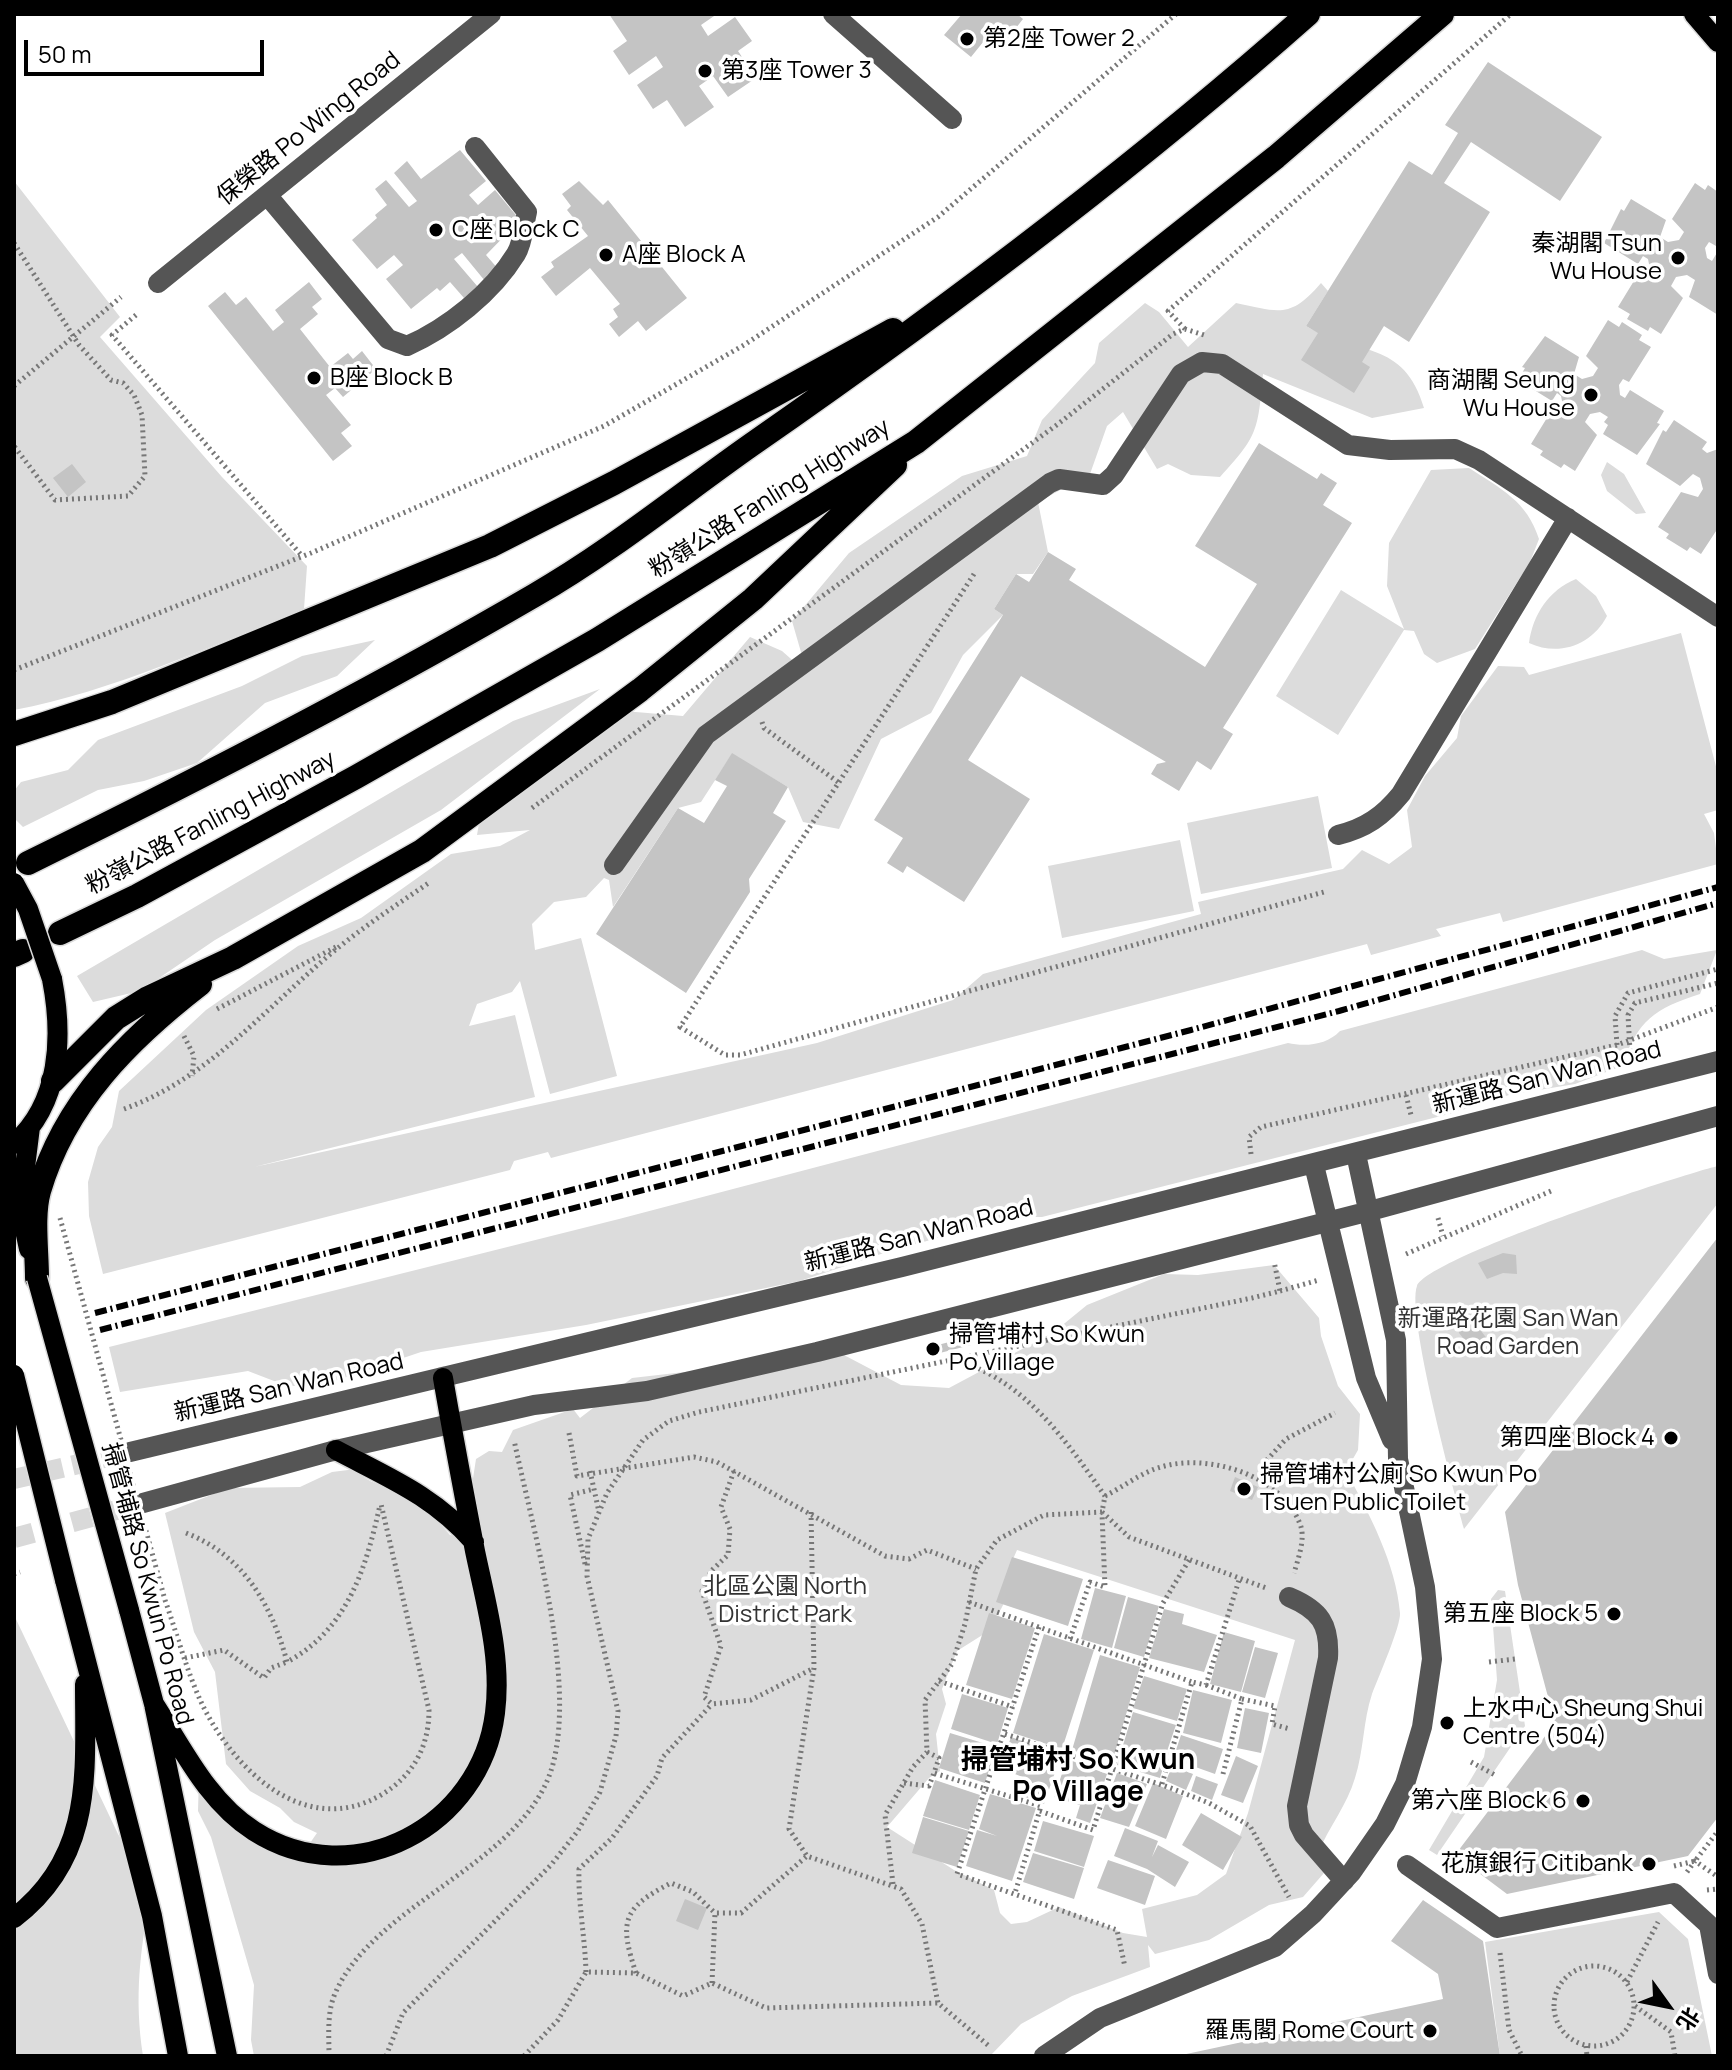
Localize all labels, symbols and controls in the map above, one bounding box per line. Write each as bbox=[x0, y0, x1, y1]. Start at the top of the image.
scale bar bbox=[28, 24, 268, 74]
place label: 第2座 Tower 2 bbox=[983, 25, 1135, 53]
marker: 第2座 Tower 2 bbox=[958, 30, 976, 48]
text: 50 m bbox=[38, 37, 92, 70]
street label: 保榮路 Po Wing Road bbox=[211, 46, 407, 212]
place label: 第3座 Tower 3 bbox=[721, 57, 872, 85]
marker: 第3座 Tower 3 bbox=[696, 62, 714, 80]
place label: C座 Block C bbox=[452, 216, 580, 244]
marker: C座 Block C bbox=[427, 221, 445, 239]
place label: 秦湖閣 Tsun Wu House bbox=[1531, 230, 1662, 286]
place label: A座 Block A bbox=[622, 241, 746, 269]
marker: A座 Block A bbox=[597, 246, 615, 264]
marker: 秦湖閣 Tsun Wu House bbox=[1669, 249, 1687, 267]
place label: B座 Block B bbox=[330, 364, 453, 392]
place label: 商湖閣 Seung Wu House bbox=[1427, 367, 1575, 423]
marker: B座 Block B bbox=[305, 369, 323, 387]
marker: 商湖閣 Seung Wu House bbox=[1582, 386, 1600, 404]
street label: 粉嶺公路 Fanling Highway bbox=[645, 413, 895, 585]
street label: 粉嶺公路 Fanling Highway bbox=[82, 745, 340, 901]
street label: 新運路 San Wan Road bbox=[1430, 1036, 1664, 1120]
street label: 新運路 San Wan Road bbox=[802, 1194, 1036, 1278]
park label: 新運路花園 San Wan Road Garden bbox=[1398, 1305, 1618, 1361]
place label: 掃管埔村 So Kwun Po Village bbox=[949, 1321, 1145, 1377]
marker: 掃管埔村 So Kwun Po Village bbox=[924, 1340, 942, 1358]
street label: 新運路 San Wan Road bbox=[171, 1348, 407, 1428]
place label: 第四座 Block 4 bbox=[1500, 1424, 1655, 1452]
marker: 第四座 Block 4 bbox=[1662, 1429, 1680, 1447]
street label: 掃管埔路 So Kwun Po Road bbox=[95, 1440, 199, 1728]
place label: 掃管埔村公廁 So Kwun Po Tsuen Public Toilet bbox=[1260, 1461, 1537, 1517]
marker: 掃管埔村公廁 So Kwun Po Tsuen Public Toilet bbox=[1235, 1480, 1253, 1498]
park label: 北區公園 North District Park bbox=[703, 1573, 867, 1629]
place label: 第五座 Block 5 bbox=[1443, 1600, 1598, 1628]
marker: 第五座 Block 5 bbox=[1605, 1605, 1623, 1623]
place label: 上水中心 Sheung Shui Centre (504) bbox=[1463, 1695, 1703, 1751]
marker: 上水中心 Sheung Shui Centre (504) bbox=[1438, 1714, 1456, 1732]
district label: 掃管埔村 So Kwun Po Village bbox=[961, 1744, 1195, 1810]
place label: 第六座 Block 6 bbox=[1411, 1787, 1567, 1815]
marker: 第六座 Block 6 bbox=[1574, 1792, 1592, 1810]
place label: 花旗銀行 Citibank bbox=[1441, 1850, 1633, 1878]
marker: 花旗銀行 Citibank bbox=[1640, 1855, 1658, 1873]
north arrow bbox=[1628, 1966, 1708, 2046]
text: 北 bbox=[1670, 2002, 1707, 2036]
place label: 羅馬閣 Rome Court bbox=[1205, 2017, 1414, 2045]
marker: 羅馬閣 Rome Court bbox=[1421, 2022, 1439, 2040]

